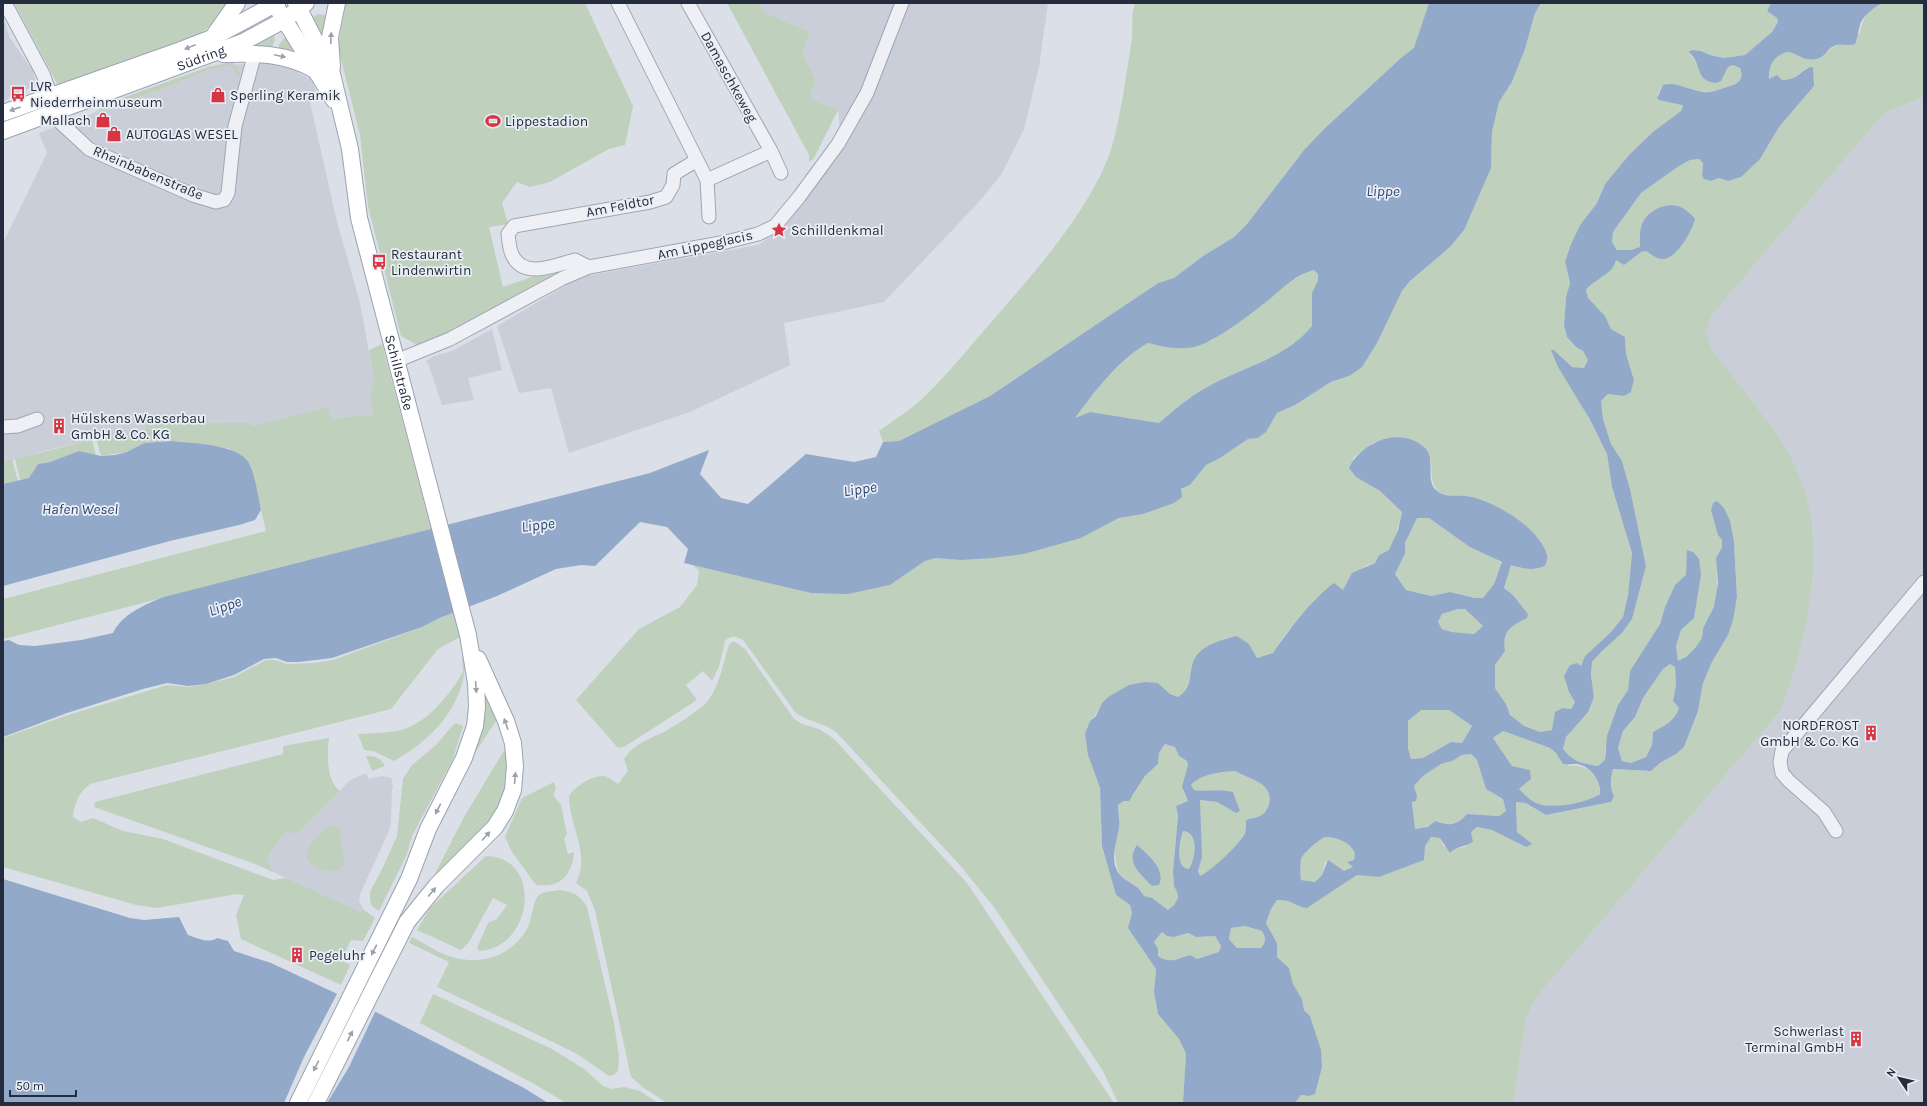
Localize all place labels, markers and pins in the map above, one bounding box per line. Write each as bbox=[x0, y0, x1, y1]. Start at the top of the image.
place label: LVR Niederrheinmuseum bbox=[30, 78, 163, 111]
bus stop icon: LVR Niederrheinmuseum bbox=[9, 85, 27, 103]
shop icon: Sperling Keramik bbox=[209, 86, 227, 104]
place label: Sperling Keramik bbox=[230, 87, 340, 104]
shop icon: Mallach bbox=[94, 111, 112, 129]
place label: Mallach bbox=[40, 112, 91, 129]
sports icon: Lippestadion bbox=[484, 112, 502, 130]
place label: Lippestadion bbox=[505, 113, 588, 130]
shop icon: AUTOGLAS WESEL bbox=[105, 125, 123, 143]
place label: AUTOGLAS WESEL bbox=[126, 126, 238, 143]
place icon: Schilldenkmal bbox=[770, 221, 788, 239]
place label: Schilldenkmal bbox=[791, 222, 884, 239]
place label: Restaurant Lindenwirtin bbox=[391, 246, 471, 279]
bus stop icon: Restaurant Lindenwirtin bbox=[370, 253, 388, 271]
place label: Hülskens Wasserbau GmbH & Co. KG bbox=[71, 410, 206, 443]
building icon: Hülskens Wasserbau GmbH & Co. KG bbox=[50, 417, 68, 435]
place label: NORDFROST GmbH & Co. KG bbox=[1760, 717, 1859, 750]
building icon: NORDFROST GmbH & Co. KG bbox=[1862, 724, 1880, 742]
building icon: Pegeluhr bbox=[288, 946, 306, 964]
place label: Pegeluhr bbox=[309, 947, 366, 964]
place label: Schwerlast Terminal GmbH bbox=[1745, 1023, 1844, 1056]
building icon: Schwerlast Terminal GmbH bbox=[1847, 1030, 1865, 1048]

